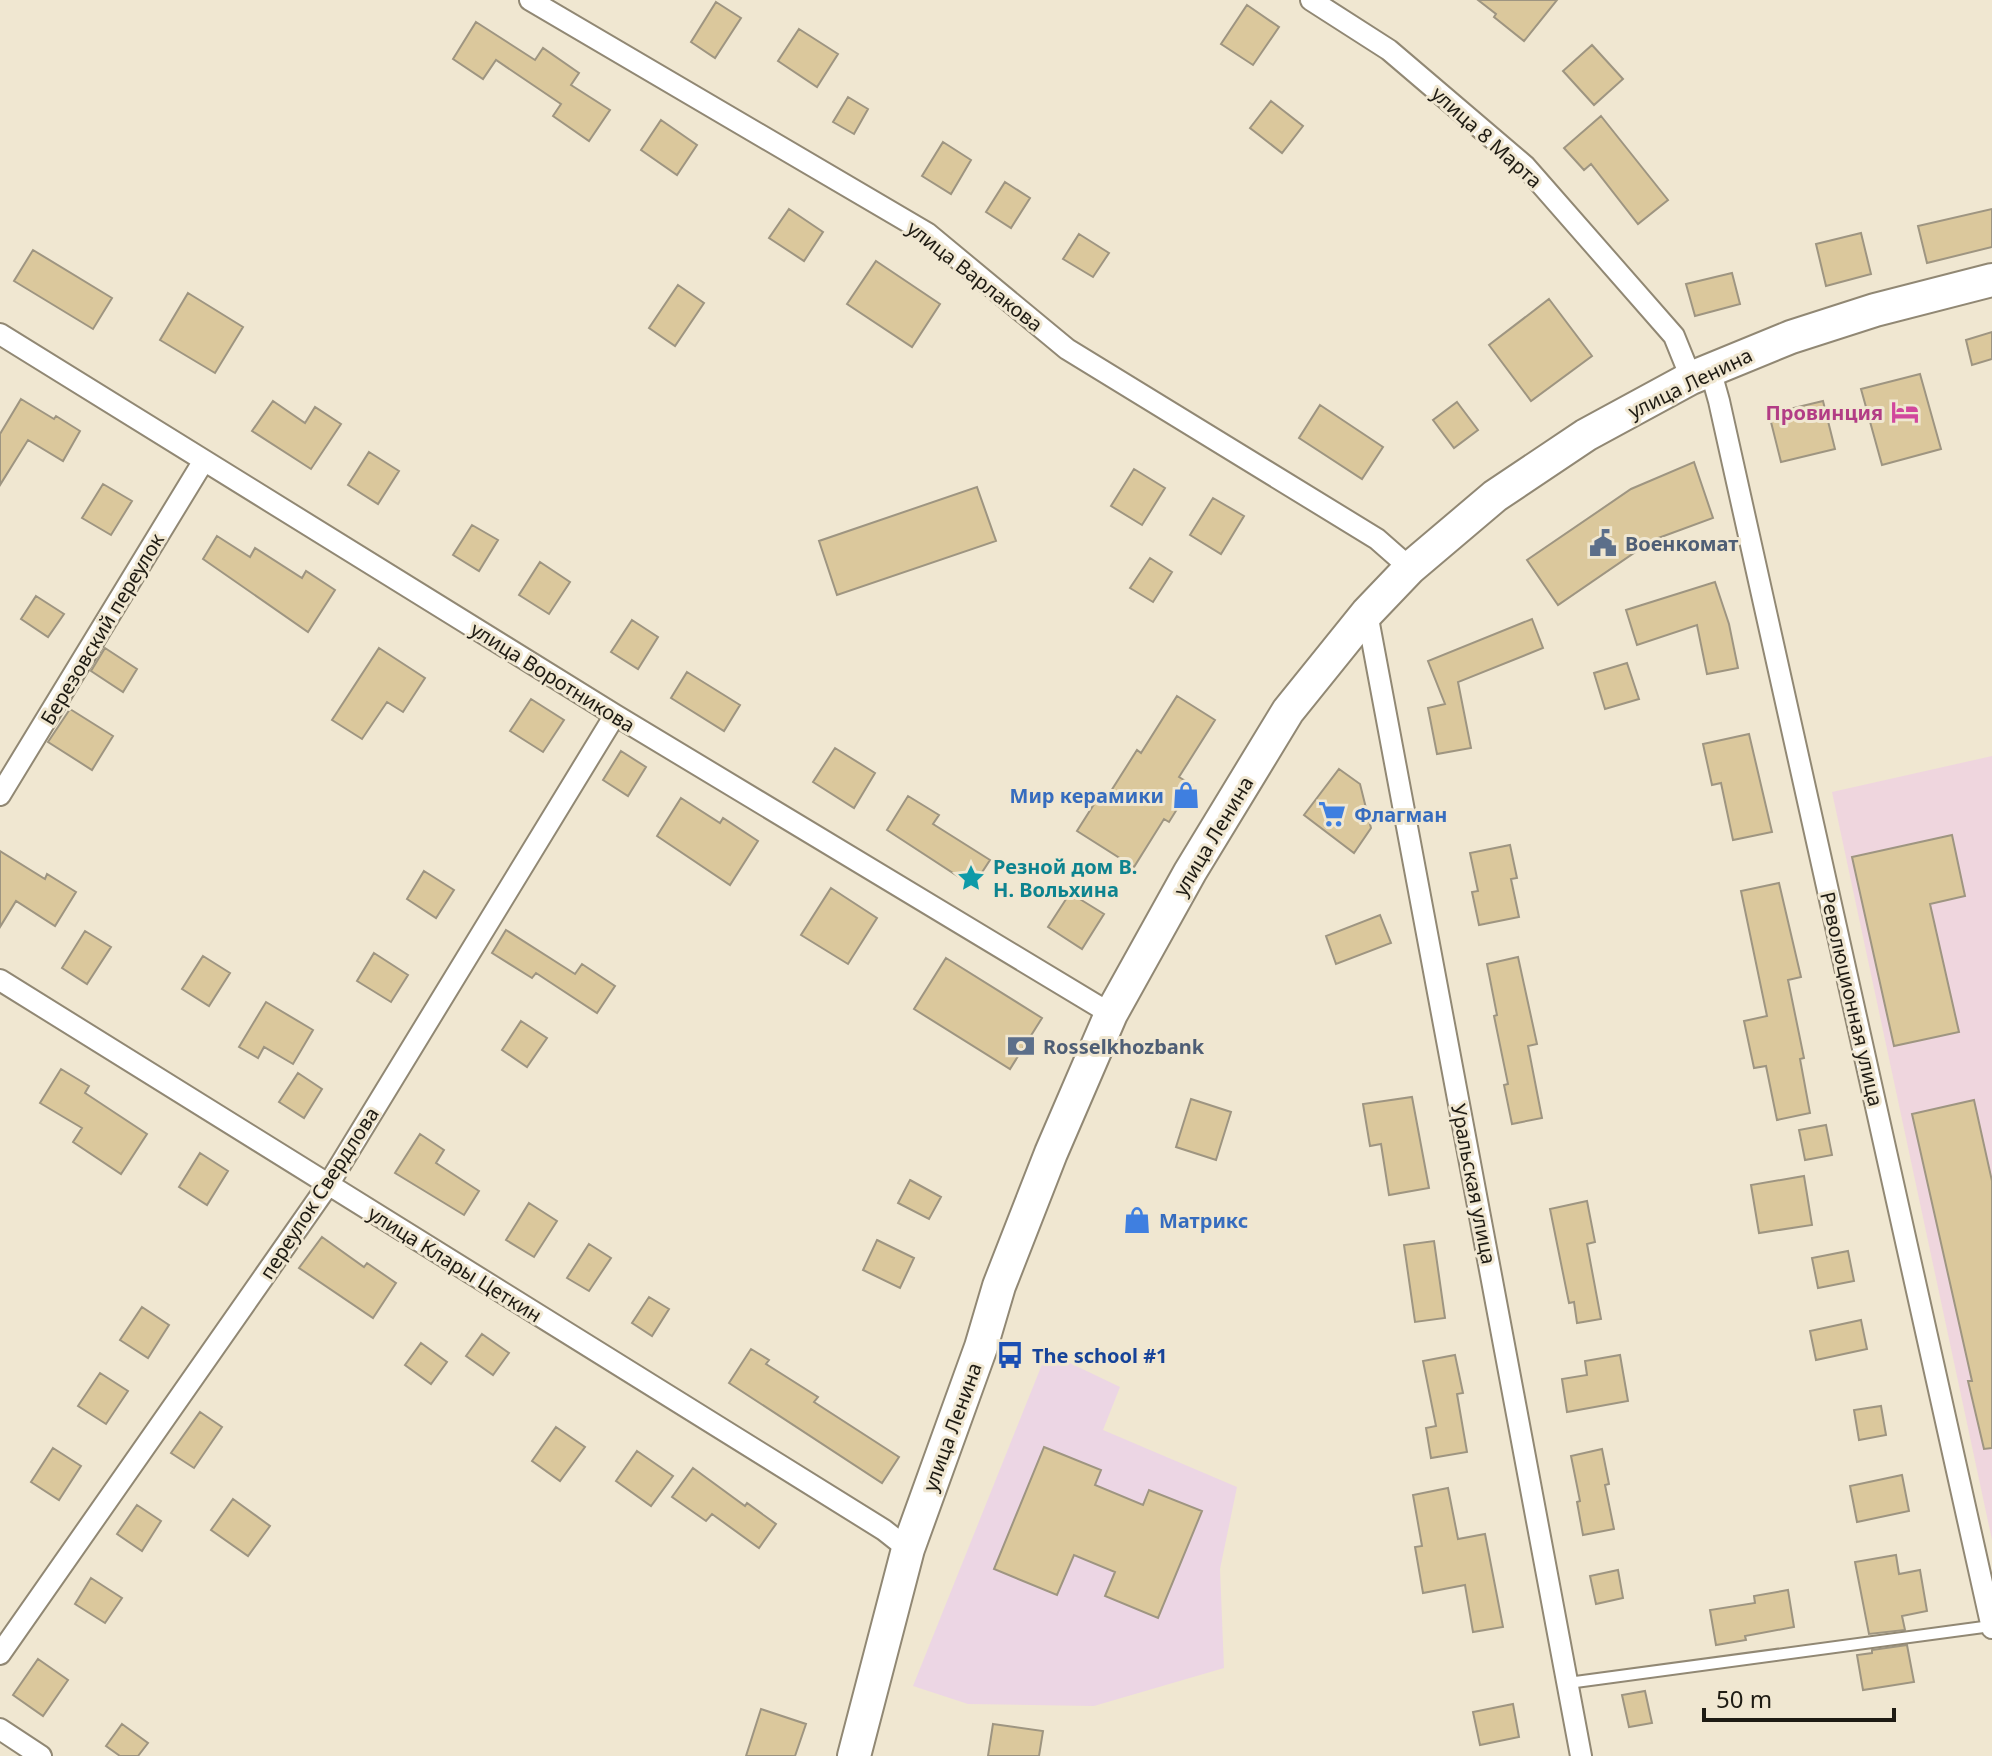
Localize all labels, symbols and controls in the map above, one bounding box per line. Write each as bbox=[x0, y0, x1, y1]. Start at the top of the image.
street label: улица 8 Марта bbox=[1426, 80, 1548, 194]
street label: улица Варлакова bbox=[901, 214, 1049, 338]
street label: улица Ленина bbox=[1623, 341, 1757, 425]
hotel icon: Провинция bbox=[1890, 397, 1920, 427]
place label: Провинция bbox=[1766, 399, 1883, 426]
street label: Березовский переулок bbox=[34, 528, 170, 730]
public building icon: Военкомат bbox=[1588, 528, 1618, 558]
place label: Военкомат bbox=[1625, 530, 1738, 557]
street label: улица Воротникова bbox=[466, 615, 640, 739]
street label: улица Ленина bbox=[1167, 771, 1259, 901]
shop icon: Мир керамики bbox=[1171, 780, 1201, 810]
place label: Мир керамики bbox=[1010, 782, 1164, 809]
supermarket icon: Флагман bbox=[1317, 799, 1347, 829]
place label: Флагман bbox=[1354, 801, 1447, 828]
place label: Резной дом В. Н. Вольхина bbox=[993, 853, 1137, 903]
place icon: Резной дом В. Н. Вольхина bbox=[956, 863, 986, 893]
street label: Революционная улица bbox=[1814, 889, 1890, 1109]
bank icon: Rosselkhozbank bbox=[1006, 1031, 1036, 1061]
place label: Rosselkhozbank bbox=[1043, 1033, 1205, 1060]
street label: переулок Свердлова bbox=[253, 1102, 385, 1284]
street label: Уральская улица bbox=[1445, 1102, 1503, 1266]
street label: улица Клары Цеткин bbox=[363, 1200, 547, 1328]
shop icon: Матрикс bbox=[1122, 1205, 1152, 1235]
place label: Матрикс bbox=[1159, 1207, 1248, 1234]
bus stop icon: The school #1 bbox=[995, 1340, 1025, 1370]
place label: The school #1 bbox=[1032, 1342, 1168, 1369]
street label: улица Ленина bbox=[916, 1359, 988, 1495]
scale bar bbox=[1704, 1672, 1894, 1722]
text: 50 m bbox=[1716, 1682, 1772, 1715]

